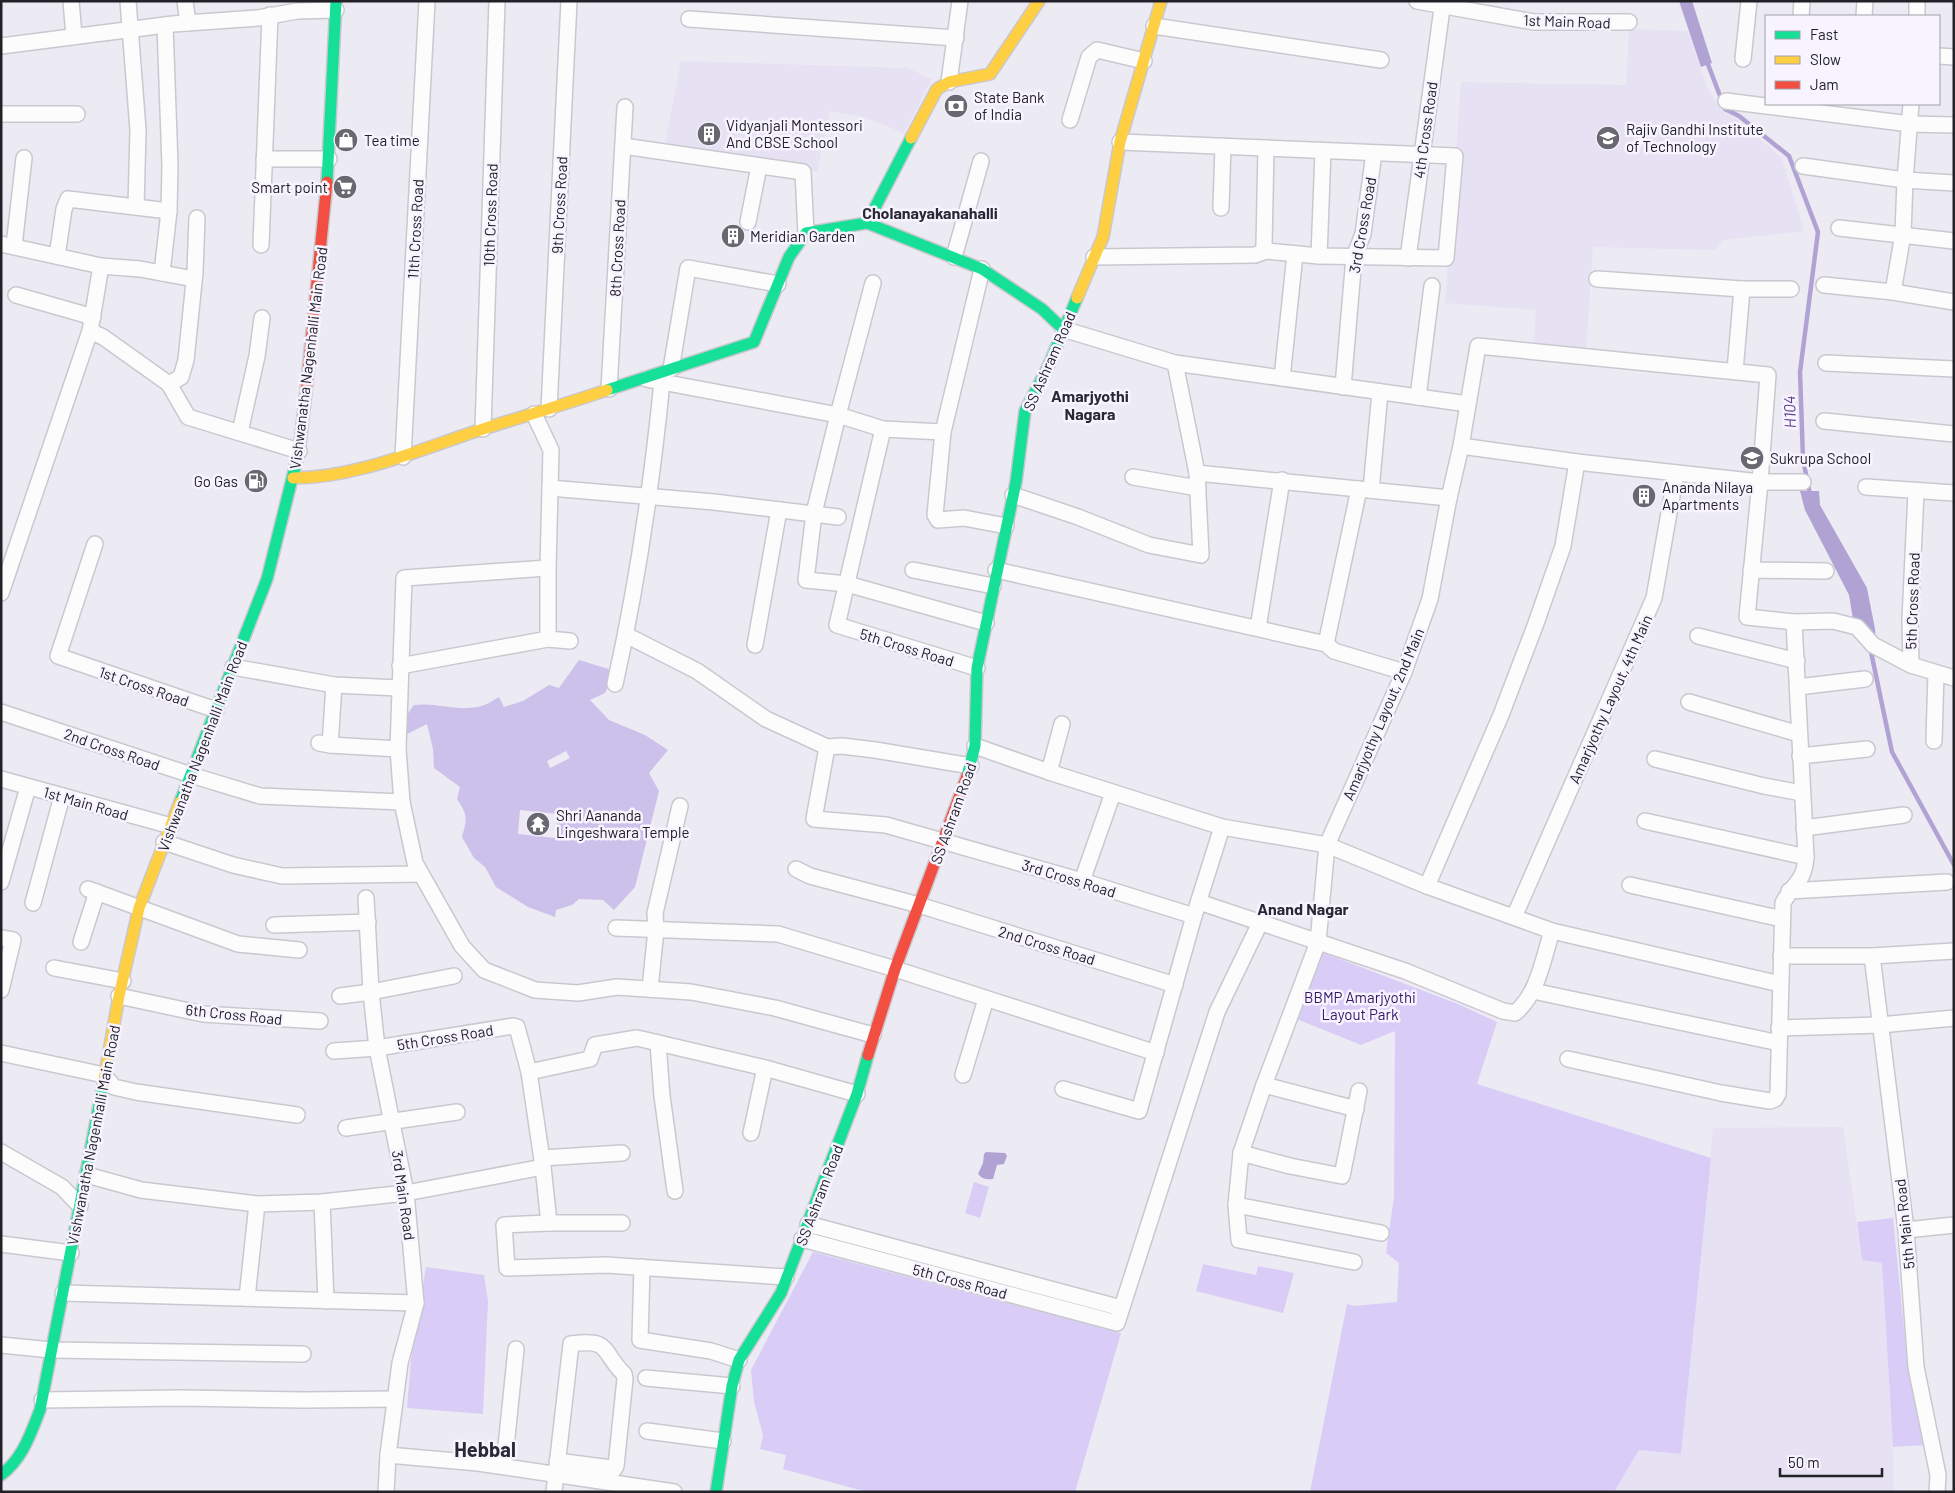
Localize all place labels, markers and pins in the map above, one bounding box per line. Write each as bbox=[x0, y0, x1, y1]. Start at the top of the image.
place label: State Bank of India bbox=[974, 88, 1045, 123]
bank icon: State Bank of India bbox=[943, 93, 969, 119]
place label: Vidyanjali Montessori And CBSE School bbox=[726, 116, 863, 151]
place label: Rajiv Gandhi Institute of Technology bbox=[1626, 120, 1764, 155]
building icon: Vidyanjali Montessori And CBSE School bbox=[696, 121, 722, 147]
school or university icon: Rajiv Gandhi Institute of Technology bbox=[1595, 125, 1621, 151]
shop icon: Tea time bbox=[333, 127, 359, 153]
place label: Tea time bbox=[364, 131, 420, 149]
supermarket icon: Smart point bbox=[332, 174, 358, 200]
place label: Smart point bbox=[251, 178, 328, 196]
building icon: Meridian Garden bbox=[720, 223, 746, 249]
place label: Meridian Garden bbox=[750, 227, 855, 245]
school or university icon: Sukrupa School bbox=[1739, 445, 1765, 471]
place label: Sukrupa School bbox=[1770, 449, 1871, 467]
fuel station icon: Go Gas bbox=[243, 468, 269, 494]
place label: Go Gas bbox=[194, 472, 238, 490]
place label: Ananda Nilaya Apartments bbox=[1662, 478, 1753, 513]
building icon: Ananda Nilaya Apartments bbox=[1631, 483, 1657, 509]
place label: Shri Aananda Lingeshwara Temple bbox=[556, 806, 690, 841]
temple icon: Shri Aananda Lingeshwara Temple bbox=[525, 811, 551, 837]

